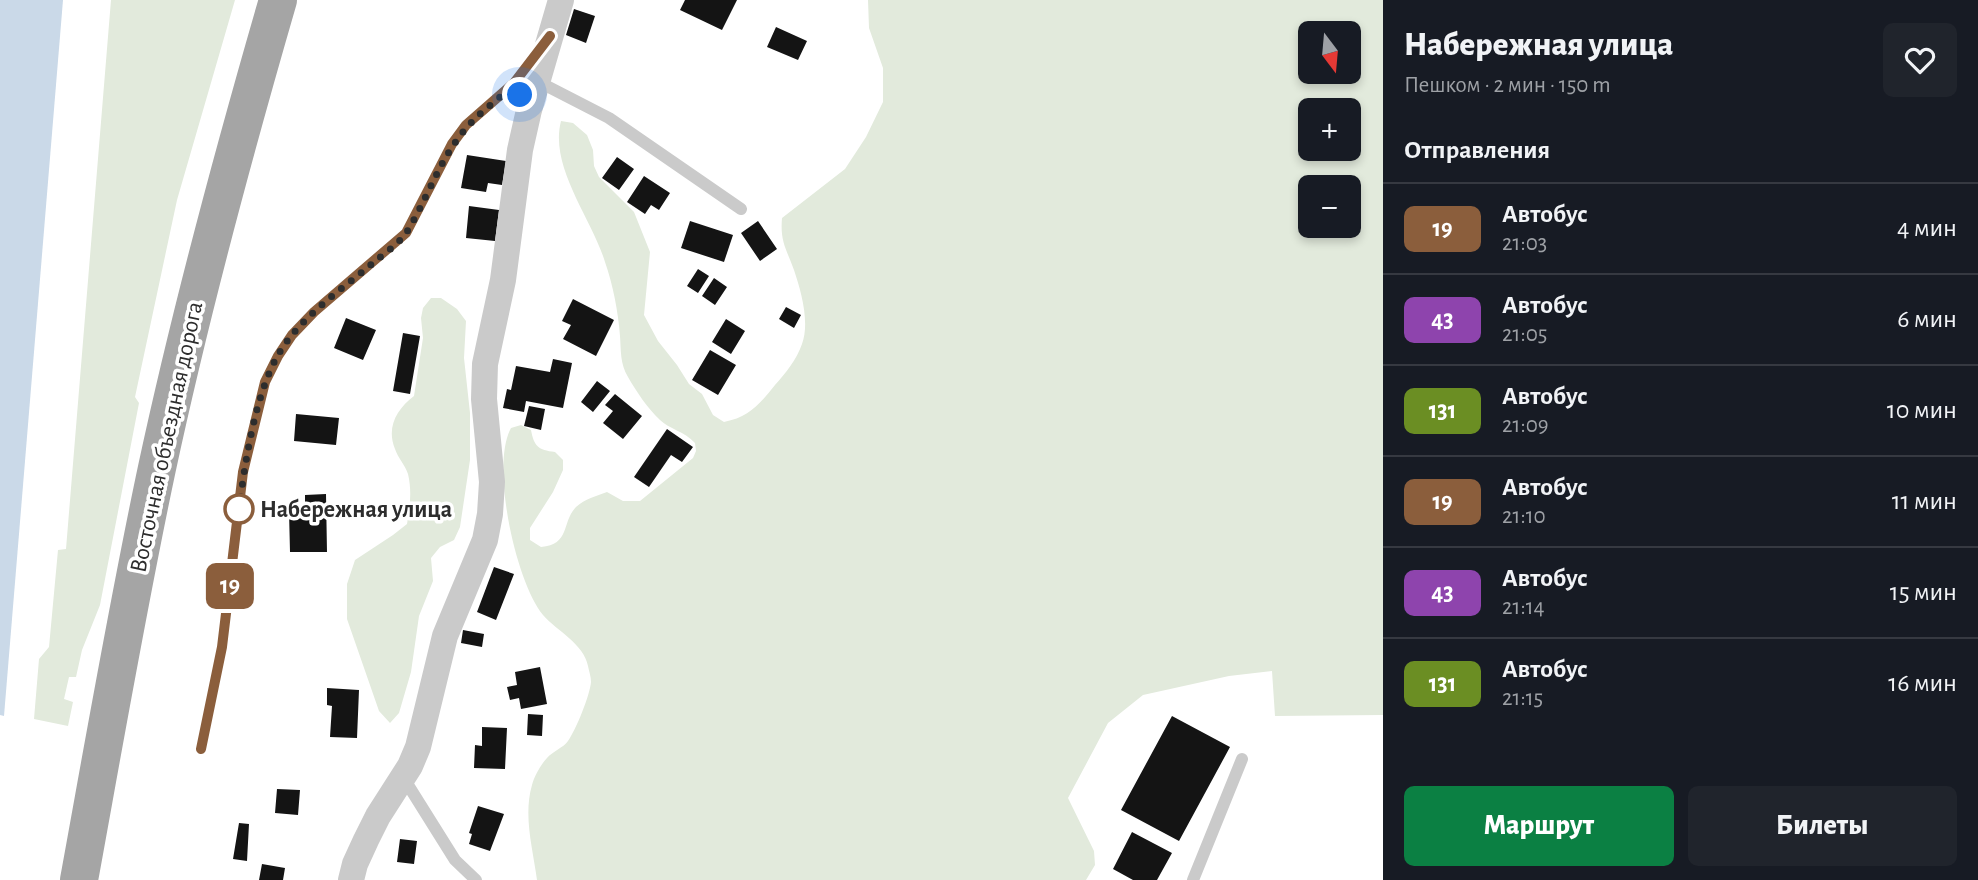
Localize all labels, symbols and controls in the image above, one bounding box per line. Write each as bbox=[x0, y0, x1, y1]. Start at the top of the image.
north arrow bbox=[1298, 21, 1362, 84]
map controls bbox=[1298, 21, 1361, 238]
button: heart bbox=[1883, 23, 1957, 97]
text: Набережная улица bbox=[1404, 29, 1673, 62]
text: Пешком · 2 мин · 150 m bbox=[1404, 74, 1611, 97]
your location bbox=[502, 77, 537, 112]
button: + bbox=[1298, 98, 1361, 161]
text: Отправления bbox=[1404, 137, 1550, 163]
button: − bbox=[1298, 175, 1361, 238]
text: Автобус bbox=[1502, 201, 1588, 227]
text: 4 мин bbox=[1897, 215, 1957, 241]
text: 19 bbox=[1432, 217, 1453, 241]
text: 21:03 bbox=[1502, 232, 1547, 255]
text: Автобус bbox=[1502, 292, 1588, 318]
street label: Восточная объездная дорога bbox=[127, 300, 207, 575]
text: 6 мин bbox=[1897, 306, 1957, 332]
text: 43 bbox=[1431, 308, 1454, 332]
text: 21:05 bbox=[1502, 323, 1547, 346]
text: Автобус bbox=[1502, 383, 1588, 409]
text: 10 мин bbox=[1887, 397, 1957, 423]
text: 131 bbox=[1429, 399, 1456, 423]
text: 21:09 bbox=[1502, 414, 1549, 437]
text: Автобус bbox=[1502, 474, 1588, 500]
text: 11 мин bbox=[1892, 488, 1957, 514]
text: 19 bbox=[1432, 490, 1453, 514]
marker: Набережная улица bbox=[224, 494, 254, 524]
place label: Набережная улица bbox=[260, 498, 452, 522]
text: 21:10 bbox=[1502, 505, 1546, 528]
line badge: 19 bbox=[198, 563, 262, 609]
text: Автобус bbox=[1502, 565, 1588, 591]
text: 19 bbox=[220, 574, 240, 598]
text: 15 мин bbox=[1890, 579, 1957, 605]
text: 43 bbox=[1431, 581, 1454, 605]
text: 21:14 bbox=[1502, 596, 1545, 619]
text: Автобус bbox=[1502, 656, 1588, 682]
text: 16 мин bbox=[1888, 670, 1957, 696]
text: 131 bbox=[1429, 672, 1456, 696]
text: 21:15 bbox=[1502, 687, 1543, 710]
button: Маршрут bbox=[1404, 786, 1674, 866]
button: Билеты bbox=[1688, 786, 1957, 866]

